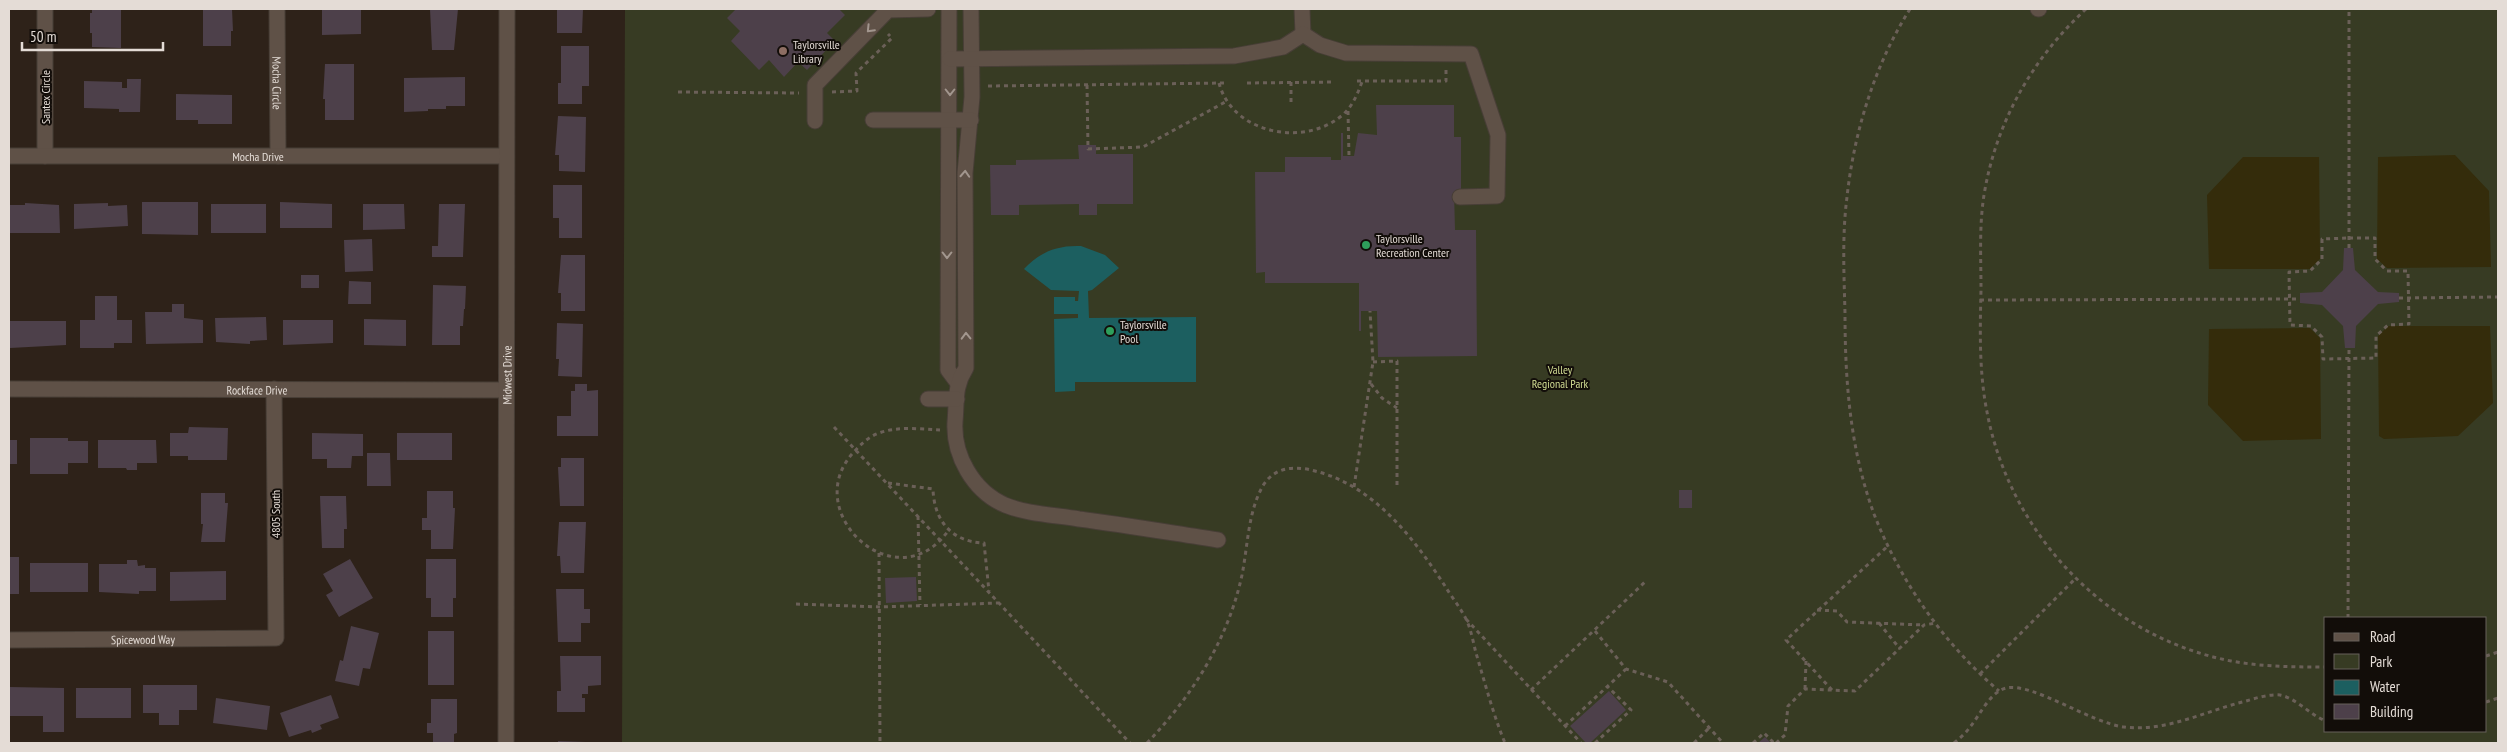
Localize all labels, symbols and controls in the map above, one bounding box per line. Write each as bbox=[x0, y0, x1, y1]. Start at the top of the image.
scale bar bbox=[22, 20, 164, 52]
one-way arrow bbox=[867, 23, 876, 32]
text: 50 m bbox=[30, 27, 56, 46]
place label: Taylorsville Library bbox=[793, 37, 840, 66]
marker: Taylorsville Library bbox=[777, 45, 789, 57]
street label: Mocha Circle bbox=[270, 56, 285, 110]
street label: Santex Circle bbox=[38, 70, 53, 124]
one-way arrow bbox=[945, 89, 955, 97]
street label: Mocha Drive bbox=[232, 149, 284, 164]
one-way arrow bbox=[960, 170, 971, 178]
place label: Taylorsville Recreation Center bbox=[1376, 231, 1450, 260]
marker: Taylorsville Recreation Center bbox=[1360, 239, 1372, 251]
one-way arrow bbox=[942, 252, 952, 259]
place label: Taylorsville Pool bbox=[1120, 317, 1167, 346]
marker: Taylorsville Pool bbox=[1104, 325, 1116, 337]
one-way arrow bbox=[961, 332, 971, 340]
street label: Midwest Drive bbox=[499, 345, 514, 405]
park label: Valley Regional Park bbox=[1532, 362, 1589, 391]
street label: Rockface Drive bbox=[227, 382, 287, 397]
street label: 4805 South bbox=[268, 490, 283, 538]
legend bbox=[2324, 617, 2487, 732]
text: Road bbox=[2370, 627, 2396, 646]
street label: Spicewood Way bbox=[111, 631, 175, 647]
text: Park bbox=[2370, 652, 2392, 671]
text: Water bbox=[2370, 677, 2401, 696]
text: Building bbox=[2370, 702, 2413, 721]

